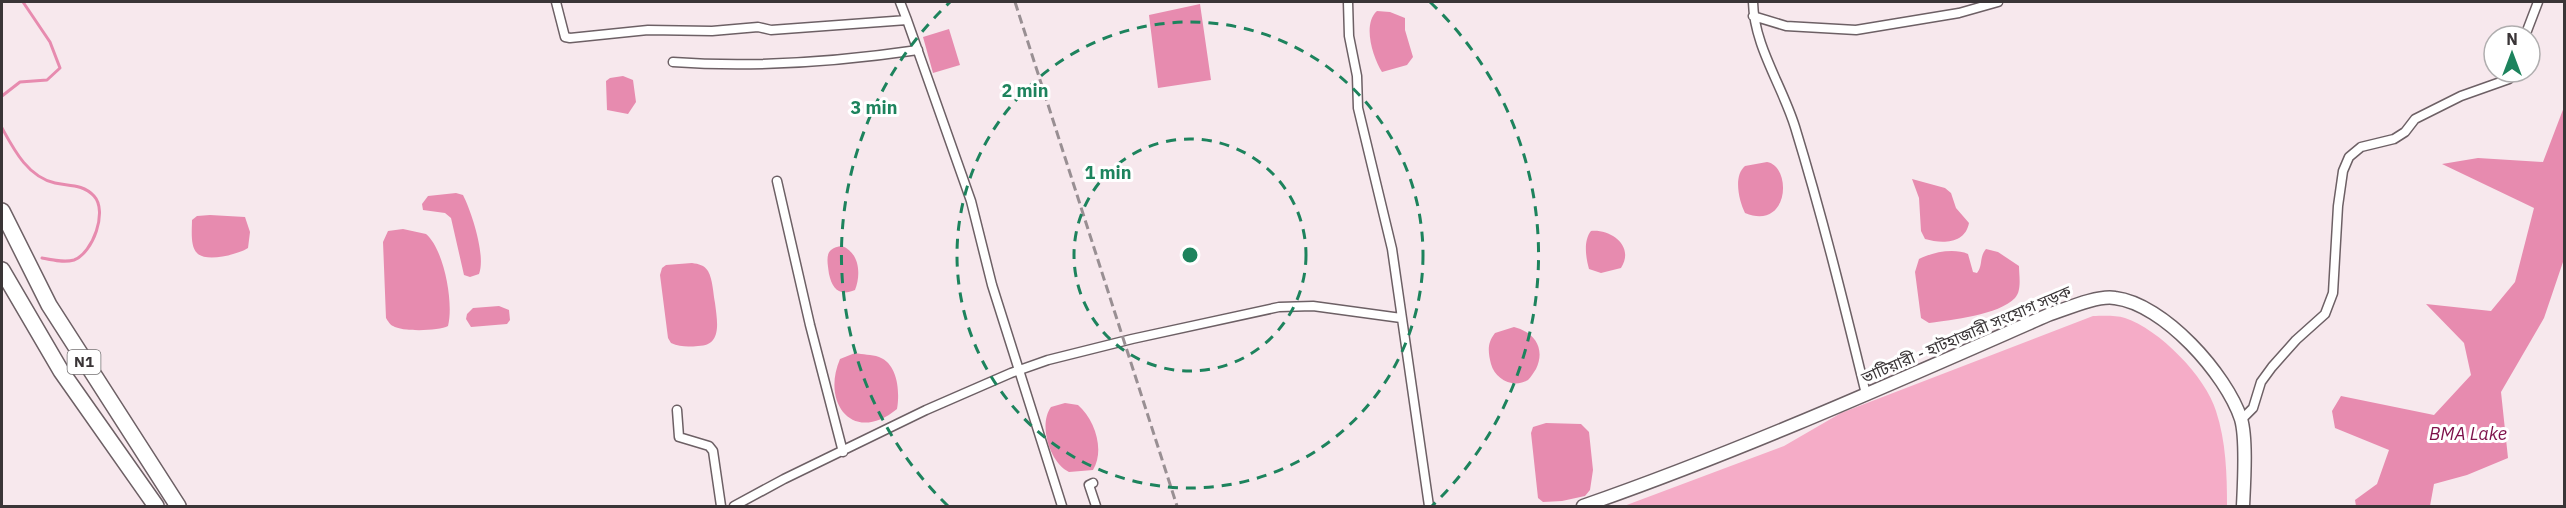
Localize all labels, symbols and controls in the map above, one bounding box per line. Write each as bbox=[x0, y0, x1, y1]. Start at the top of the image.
north arrow bbox=[2482, 24, 2542, 84]
text: N bbox=[2506, 29, 2518, 49]
text: 2 min bbox=[1001, 79, 1049, 102]
text: 3 min bbox=[850, 96, 898, 119]
text: 1 min bbox=[1084, 161, 1132, 184]
centre of rings bbox=[1180, 245, 1200, 265]
street label: ভাটিয়ারী - হাটহাজারী সংযোগ সড়ক bbox=[1857, 280, 2075, 388]
road number: N1 bbox=[68, 350, 100, 374]
water label: BMA Lake bbox=[2429, 422, 2507, 445]

